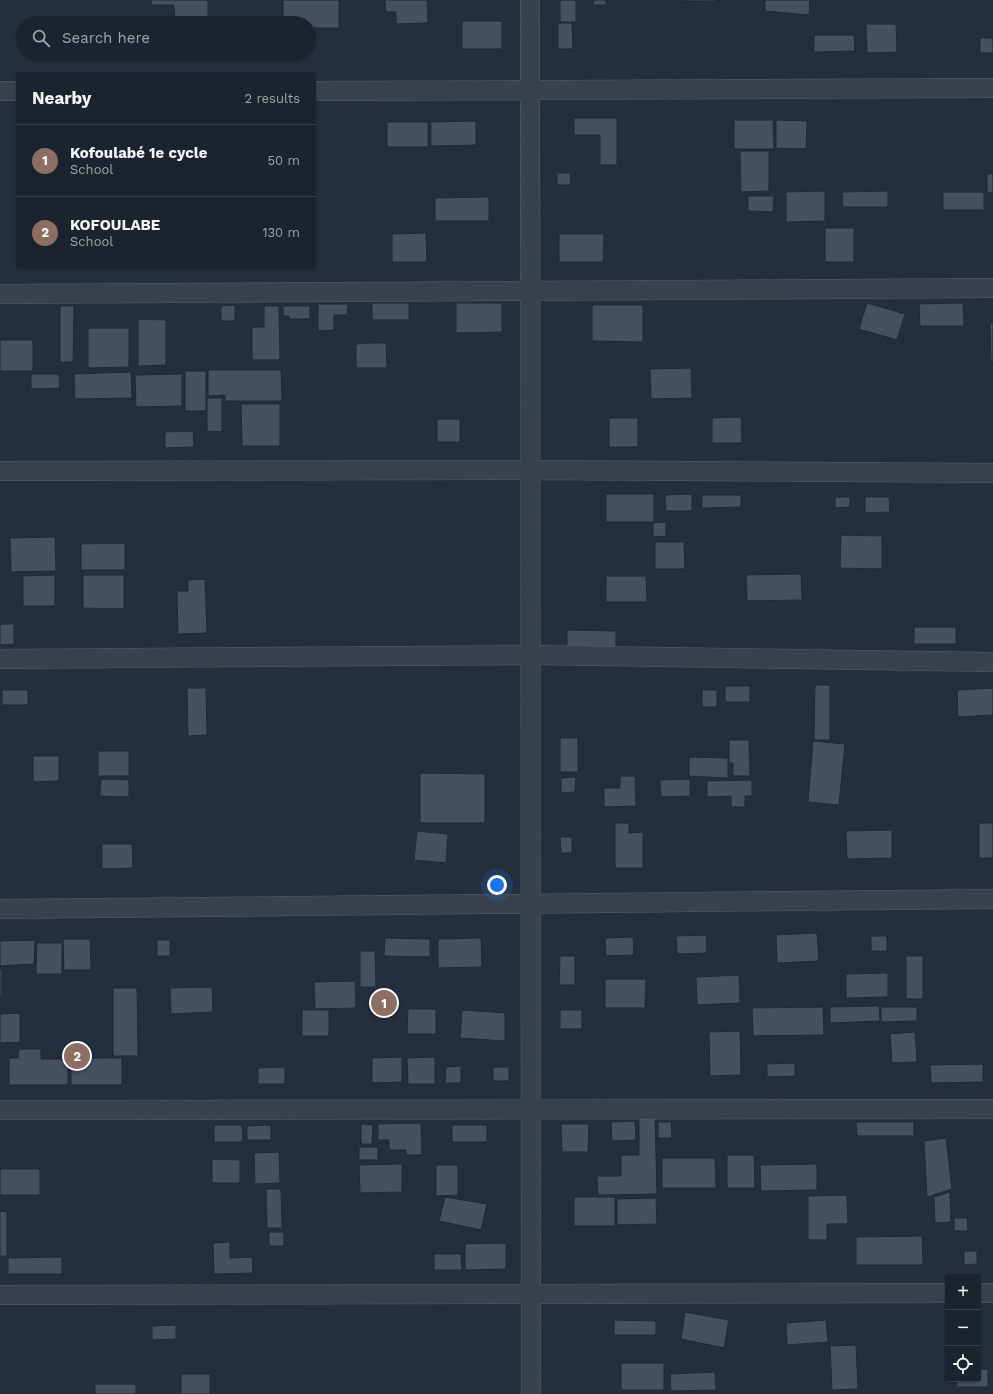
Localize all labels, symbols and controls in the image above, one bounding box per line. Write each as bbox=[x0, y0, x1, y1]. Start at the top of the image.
search box bbox=[16, 16, 316, 60]
icon: search bbox=[30, 27, 52, 49]
text: Search here bbox=[62, 29, 150, 47]
text: Nearby bbox=[32, 88, 91, 108]
text: 2 results bbox=[245, 91, 300, 106]
text: Kofoulabé 1e cycle bbox=[70, 144, 207, 162]
text: 1 bbox=[42, 153, 48, 168]
text: 50 m bbox=[268, 153, 300, 168]
text: School bbox=[70, 162, 113, 177]
text: KOFOULABE bbox=[70, 216, 160, 234]
text: 2 bbox=[41, 225, 49, 240]
text: 130 m bbox=[262, 225, 300, 240]
text: School bbox=[70, 234, 113, 249]
your location bbox=[487, 875, 507, 895]
pin: 1 bbox=[371, 988, 397, 1018]
pin: 2 bbox=[64, 1041, 90, 1071]
map controls bbox=[945, 1274, 981, 1382]
button: + bbox=[945, 1274, 981, 1310]
button: − bbox=[945, 1310, 981, 1346]
button: locate bbox=[945, 1346, 981, 1382]

